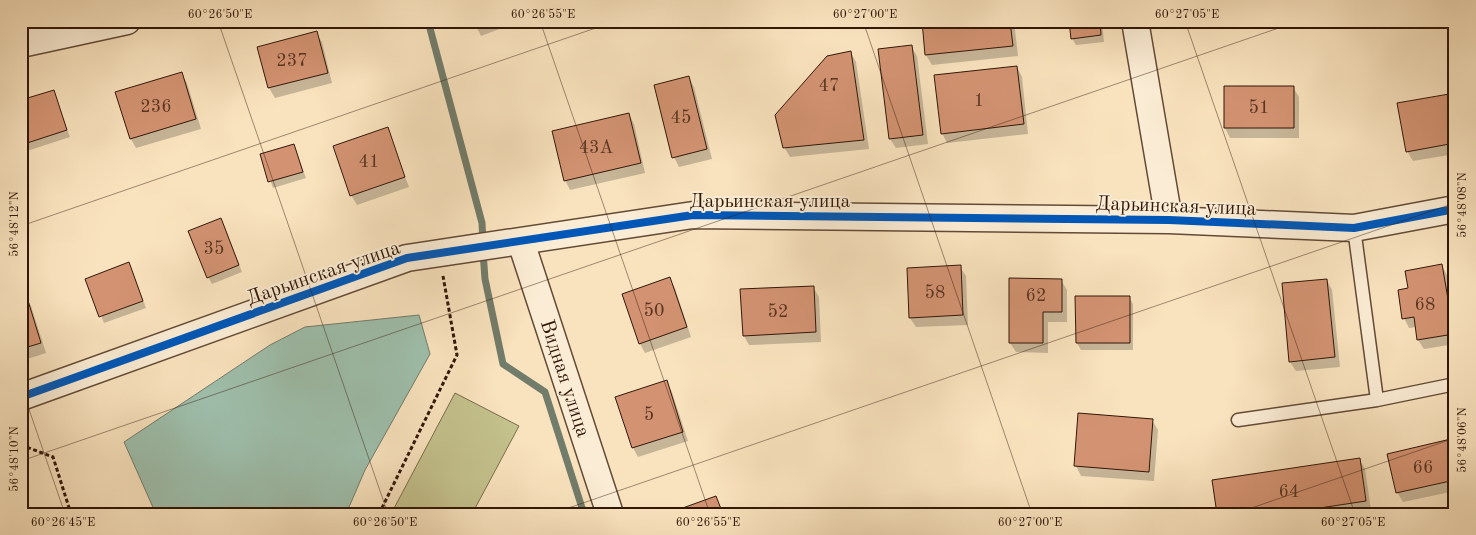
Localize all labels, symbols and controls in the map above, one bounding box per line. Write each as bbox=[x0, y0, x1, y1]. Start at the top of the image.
text: 60°26'50"E bbox=[188, 8, 252, 21]
text: 60°26'55"E bbox=[511, 8, 575, 21]
text: 60°27'05"E bbox=[1155, 8, 1219, 21]
text: 60°27'00"E bbox=[833, 9, 897, 21]
house number: 237 bbox=[276, 52, 308, 70]
house number: 47 bbox=[819, 77, 839, 95]
house number: 1 bbox=[974, 92, 984, 110]
house number: 236 bbox=[140, 98, 172, 116]
house number: 51 bbox=[1249, 99, 1269, 117]
house number: 45 bbox=[671, 109, 691, 127]
house number: 43А bbox=[579, 139, 614, 157]
house number: 41 bbox=[359, 153, 379, 171]
text: 56°48'08"N bbox=[1456, 172, 1469, 238]
text: 56°48'12"N bbox=[8, 191, 21, 257]
street label: Дарьинская улица bbox=[690, 192, 851, 212]
street label: Дарьинская улица bbox=[1095, 194, 1257, 220]
street label: Дарьинская улица bbox=[244, 238, 403, 310]
house number: 35 bbox=[204, 240, 224, 258]
house number: 58 bbox=[925, 284, 945, 302]
house number: 62 bbox=[1026, 287, 1046, 305]
house number: 68 bbox=[1415, 296, 1435, 314]
house number: 50 bbox=[644, 302, 664, 320]
house number: 52 bbox=[768, 303, 788, 321]
street label: Видная улица bbox=[536, 317, 593, 440]
house number: 5 bbox=[644, 406, 654, 424]
text: 56°48'06"N bbox=[1456, 407, 1469, 473]
text: 56°48'10"N bbox=[8, 426, 21, 492]
house number: 66 bbox=[1413, 459, 1433, 477]
house number: 64 bbox=[1279, 483, 1299, 501]
text: 60°26'45"E bbox=[31, 516, 95, 529]
text: 60°26'50"E bbox=[353, 516, 417, 529]
text: 60°26'55"E bbox=[676, 516, 740, 529]
text: 60°27'05"E bbox=[1321, 516, 1385, 529]
text: 60°27'00"E bbox=[998, 517, 1062, 529]

